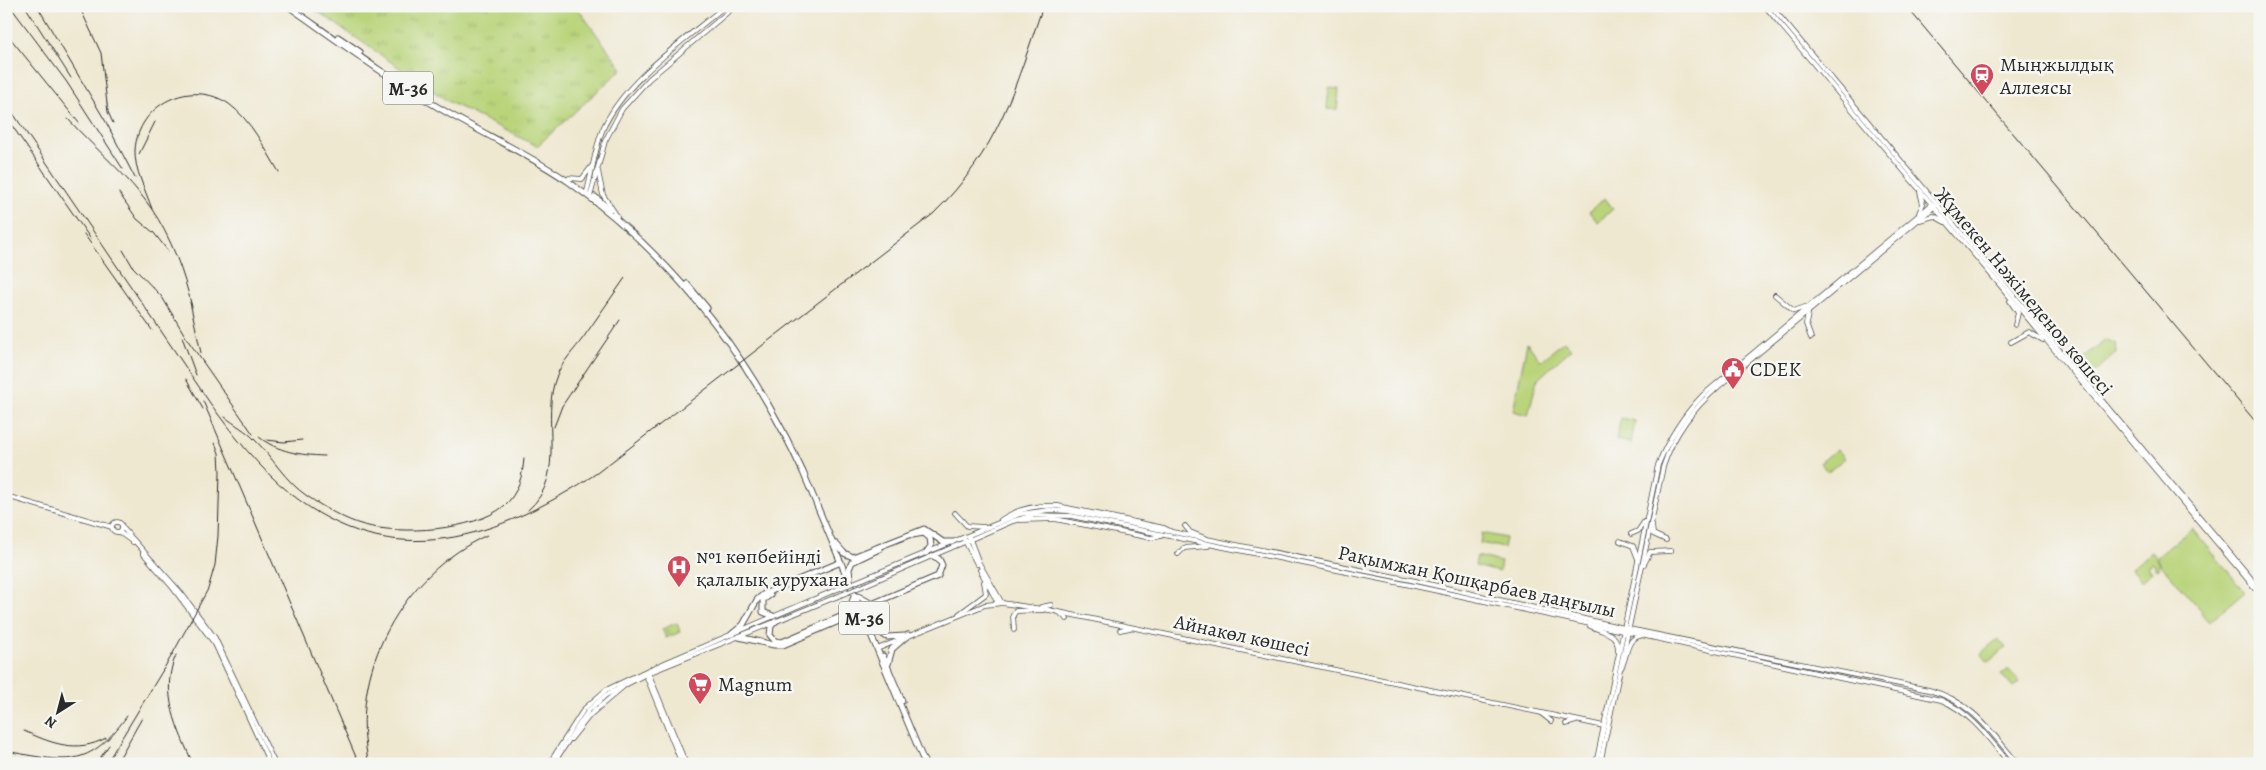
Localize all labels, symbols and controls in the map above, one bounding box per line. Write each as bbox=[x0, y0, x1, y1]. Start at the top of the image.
place label: Мыңжылдық Аллеясы bbox=[1999, 51, 2114, 101]
station icon: Мыңжылдық Аллеясы bbox=[1969, 62, 1995, 96]
road number: M-36 bbox=[383, 72, 433, 105]
street label: Жұмекен Нәжімеденов көшесі bbox=[1928, 181, 2119, 401]
public building icon: CDEK bbox=[1720, 356, 1746, 390]
place label: CDEK bbox=[1750, 356, 1801, 383]
street label: Рақымжан Қошқарбаев даңғылы bbox=[1335, 539, 1618, 624]
place label: №1 көпбейінді қалалық аурухана bbox=[696, 543, 850, 593]
hospital icon: №1 көпбейінді қалалық аурухана bbox=[666, 554, 692, 588]
road number: M-36 bbox=[839, 602, 889, 634]
street label: Айнакөл көшесі bbox=[1171, 608, 1312, 663]
supermarket icon: Magnum bbox=[687, 671, 713, 705]
place label: Magnum bbox=[718, 671, 793, 698]
north arrow bbox=[32, 688, 82, 738]
text: N bbox=[41, 711, 60, 733]

